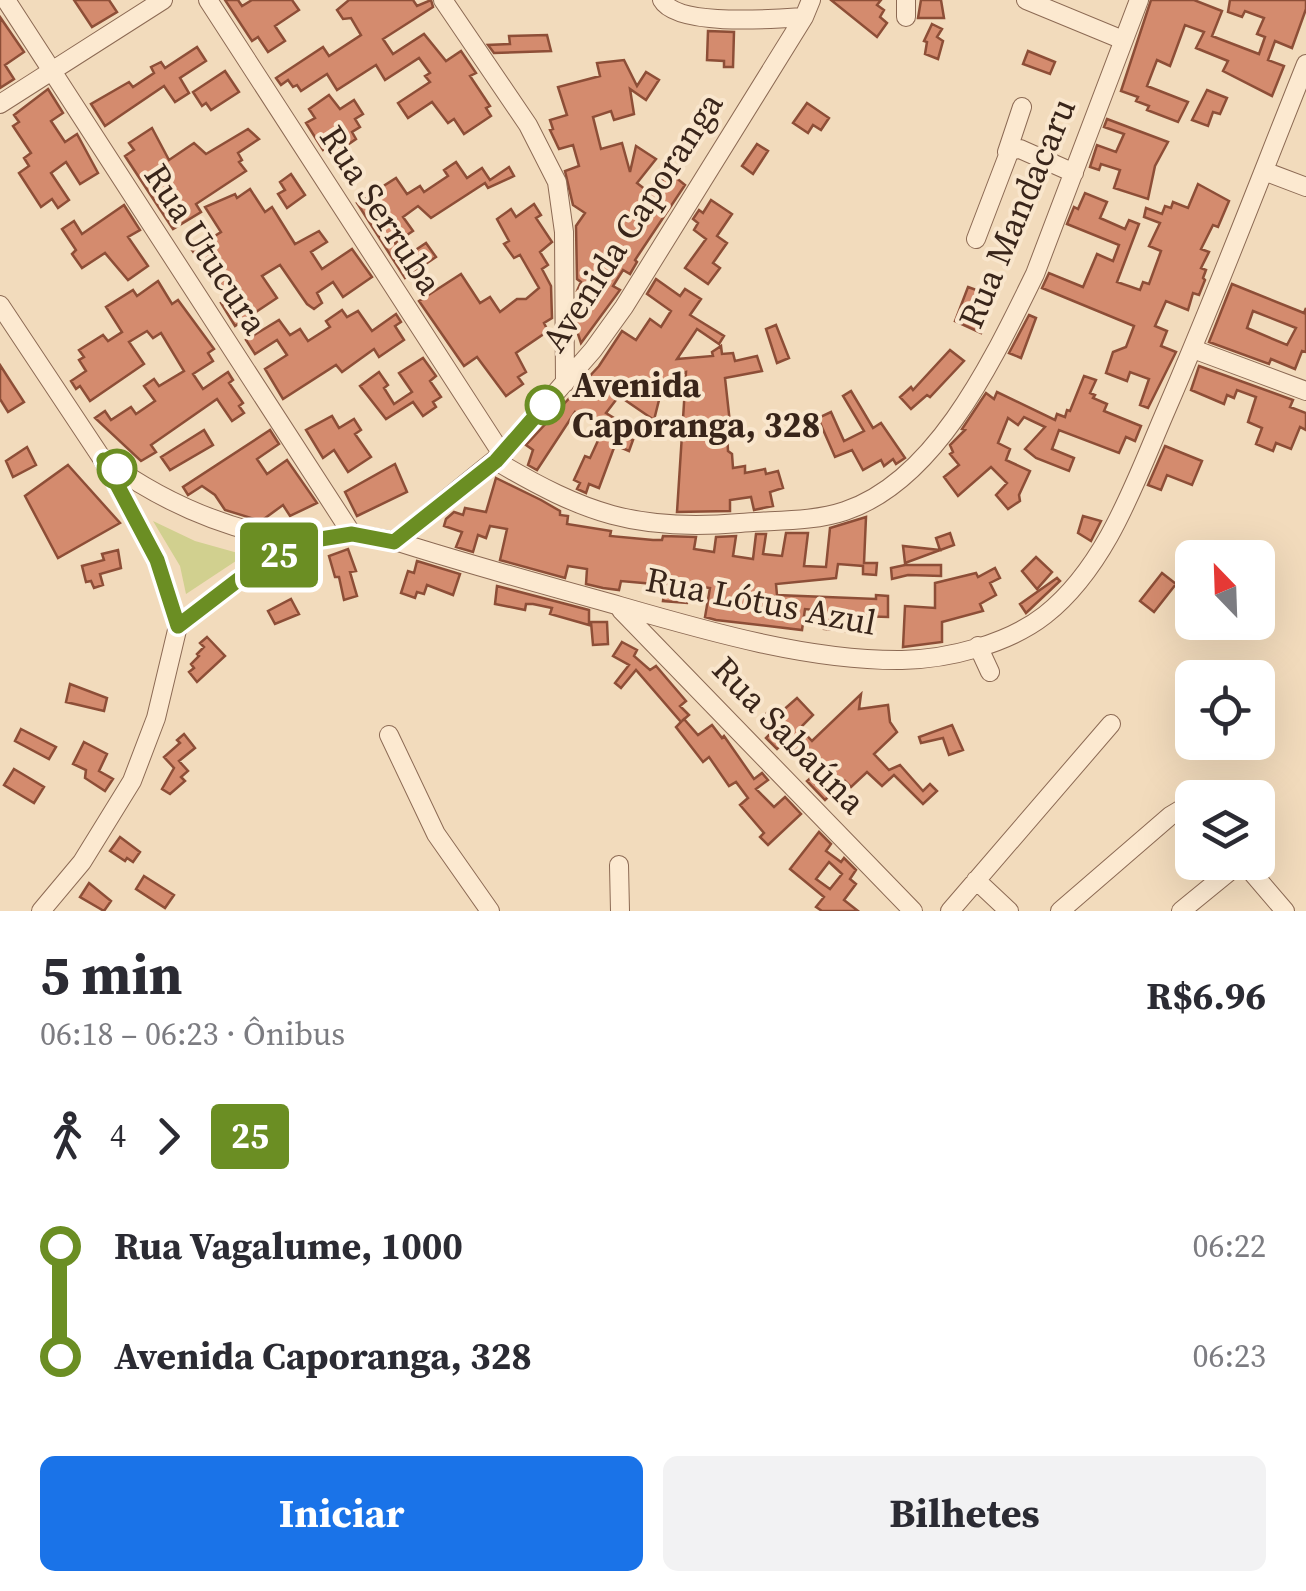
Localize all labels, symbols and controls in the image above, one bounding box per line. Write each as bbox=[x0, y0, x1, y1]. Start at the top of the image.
street label: Avenida Caporanga bbox=[530, 83, 734, 361]
street label: Rua Mandacaru bbox=[947, 91, 1087, 335]
street label: Rua Serruba bbox=[308, 116, 454, 304]
street label: Rua Utucura bbox=[133, 154, 279, 344]
place label: Avenida Caporanga, 328 bbox=[572, 361, 821, 449]
marker: Avenida Caporanga, 328 bbox=[526, 386, 564, 424]
unlabelled marker bbox=[98, 450, 136, 488]
line badge: 25 bbox=[234, 522, 324, 588]
text: 25 bbox=[260, 531, 298, 579]
north arrow bbox=[1175, 540, 1275, 640]
map controls bbox=[1175, 540, 1275, 880]
street label: Rua Lótus Azul bbox=[642, 555, 880, 647]
street label: Rua Sabaúna bbox=[702, 646, 877, 824]
button: locate bbox=[1175, 660, 1275, 760]
button: layers bbox=[1175, 780, 1275, 880]
text: 5 min bbox=[40, 937, 183, 1012]
text: R$6.96 bbox=[1146, 970, 1266, 1022]
text: 06:18 – 06:23 · Ônibus bbox=[40, 1012, 345, 1056]
icon: walk bbox=[40, 1109, 95, 1164]
icon: forward bbox=[141, 1109, 196, 1164]
text: 25 bbox=[231, 1112, 269, 1160]
text: 4 bbox=[110, 1114, 126, 1158]
text: Rua Vagalume, 1000 bbox=[114, 1220, 463, 1272]
text: 06:22 bbox=[1192, 1224, 1266, 1268]
text: Avenida Caporanga, 328 bbox=[114, 1330, 532, 1382]
text: 06:23 bbox=[1192, 1334, 1266, 1378]
button: Iniciar bbox=[40, 1456, 643, 1571]
button: Bilhetes bbox=[663, 1456, 1266, 1571]

